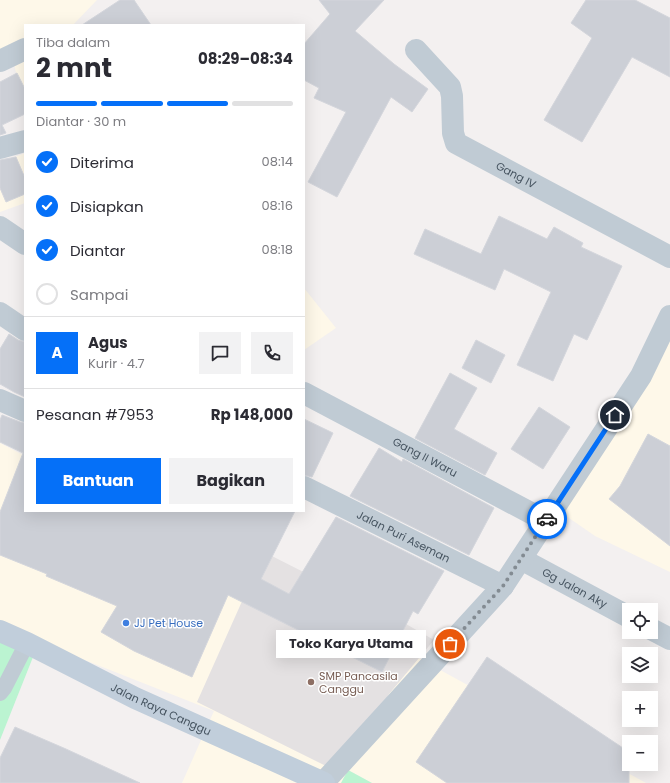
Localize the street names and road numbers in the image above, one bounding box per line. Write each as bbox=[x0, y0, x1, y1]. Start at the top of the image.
street label: Gang IV bbox=[493, 158, 540, 193]
street label: Gang II Waru bbox=[390, 433, 460, 481]
street label: Jalan Puri Aseman bbox=[354, 506, 453, 566]
street label: Gg Jalan Aky bbox=[539, 564, 611, 612]
street label: Jalan Raya Canggu bbox=[108, 679, 214, 739]

